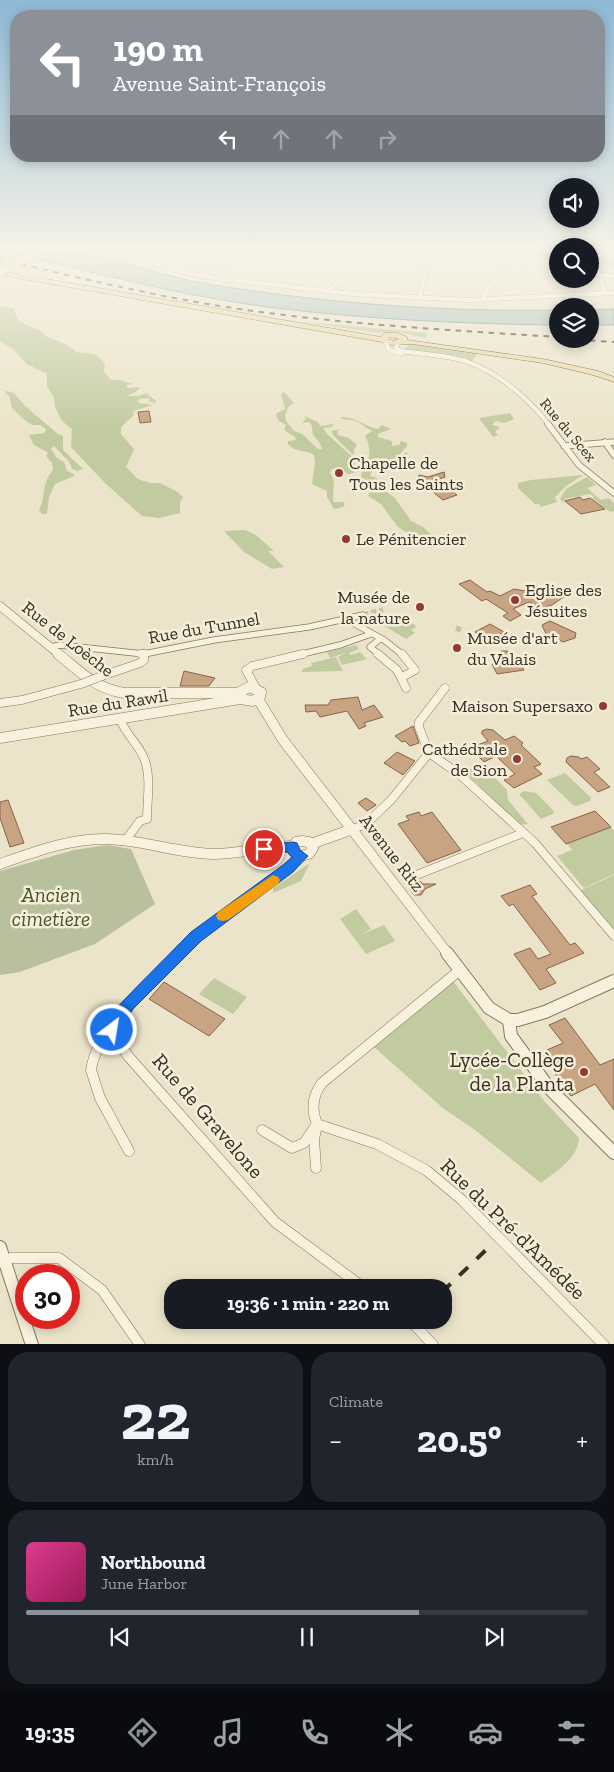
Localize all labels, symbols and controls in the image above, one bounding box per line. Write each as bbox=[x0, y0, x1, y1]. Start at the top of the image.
text: 190 m bbox=[113, 28, 203, 70]
icon: left bbox=[30, 30, 95, 95]
text: Avenue Saint-François bbox=[113, 70, 326, 97]
icon: left bbox=[214, 125, 242, 153]
icon: ahead bbox=[267, 125, 295, 153]
icon: ahead bbox=[320, 125, 348, 153]
icon: right bbox=[373, 125, 401, 153]
map controls bbox=[549, 178, 599, 348]
button: sound bbox=[549, 178, 599, 228]
button: search bbox=[549, 238, 599, 288]
button: layers bbox=[549, 298, 599, 348]
street label: Rue du Scex bbox=[536, 394, 600, 466]
place label: Chapelle de Tous les Saints bbox=[349, 452, 464, 495]
marker: Chapelle de Tous les Saints bbox=[333, 467, 345, 479]
place label: Le Pénitencier bbox=[356, 528, 467, 550]
marker: Le Pénitencier bbox=[340, 533, 352, 545]
place label: Eglise des Jésuites bbox=[525, 579, 602, 622]
place label: Musée de la nature bbox=[337, 586, 410, 629]
marker: Eglise des Jésuites bbox=[509, 594, 521, 606]
street label: Rue de Loèche bbox=[18, 596, 118, 682]
marker: Musée de la nature bbox=[414, 601, 426, 613]
street label: Rue du Tunnel bbox=[147, 607, 262, 649]
place label: Musée d'art du Valais bbox=[467, 627, 558, 670]
marker: Musée d'art du Valais bbox=[451, 642, 463, 654]
street label: Rue du Rawil bbox=[66, 684, 170, 722]
place label: Maison Supersaxo bbox=[452, 695, 593, 717]
marker: Maison Supersaxo bbox=[597, 700, 609, 712]
place label: Cathédrale de Sion bbox=[422, 738, 508, 781]
marker: Cathédrale de Sion bbox=[511, 753, 523, 765]
street label: Avenue Ritz bbox=[355, 810, 429, 896]
pin bbox=[243, 828, 285, 870]
icon: arrive bbox=[250, 835, 278, 863]
park label: Ancien cimetière bbox=[12, 882, 90, 931]
position arrow bbox=[85, 1003, 137, 1055]
place label: Lycée-Collège de la Planta bbox=[449, 1047, 574, 1096]
street label: Rue de Gravelone bbox=[147, 1048, 269, 1183]
marker: Lycée-Collège de la Planta bbox=[578, 1066, 590, 1078]
street label: Rue du Pré-d'Amédée bbox=[435, 1153, 591, 1305]
speed limit sign: 30 bbox=[15, 1264, 80, 1329]
text: 19:36 · 1 min · 220 m bbox=[227, 1292, 389, 1315]
text: 22 bbox=[121, 1378, 190, 1456]
text: Climate bbox=[329, 1392, 383, 1411]
text: 20.5° bbox=[417, 1416, 501, 1462]
text: − bbox=[329, 1424, 342, 1457]
text: + bbox=[576, 1424, 588, 1457]
text: km/h bbox=[137, 1450, 174, 1469]
text: Northbound bbox=[101, 1551, 206, 1574]
text: June Harbor bbox=[101, 1574, 187, 1593]
icon: previous bbox=[106, 1623, 134, 1651]
icon: pause bbox=[293, 1623, 321, 1651]
icon: next bbox=[480, 1623, 508, 1651]
icon: directions bbox=[125, 1715, 160, 1750]
icon: music bbox=[211, 1715, 246, 1750]
icon: phone bbox=[297, 1715, 332, 1750]
icon: climate bbox=[382, 1715, 417, 1750]
icon: car bbox=[468, 1715, 503, 1750]
icon: filters bbox=[554, 1715, 589, 1750]
text: 19:35 bbox=[25, 1719, 75, 1746]

